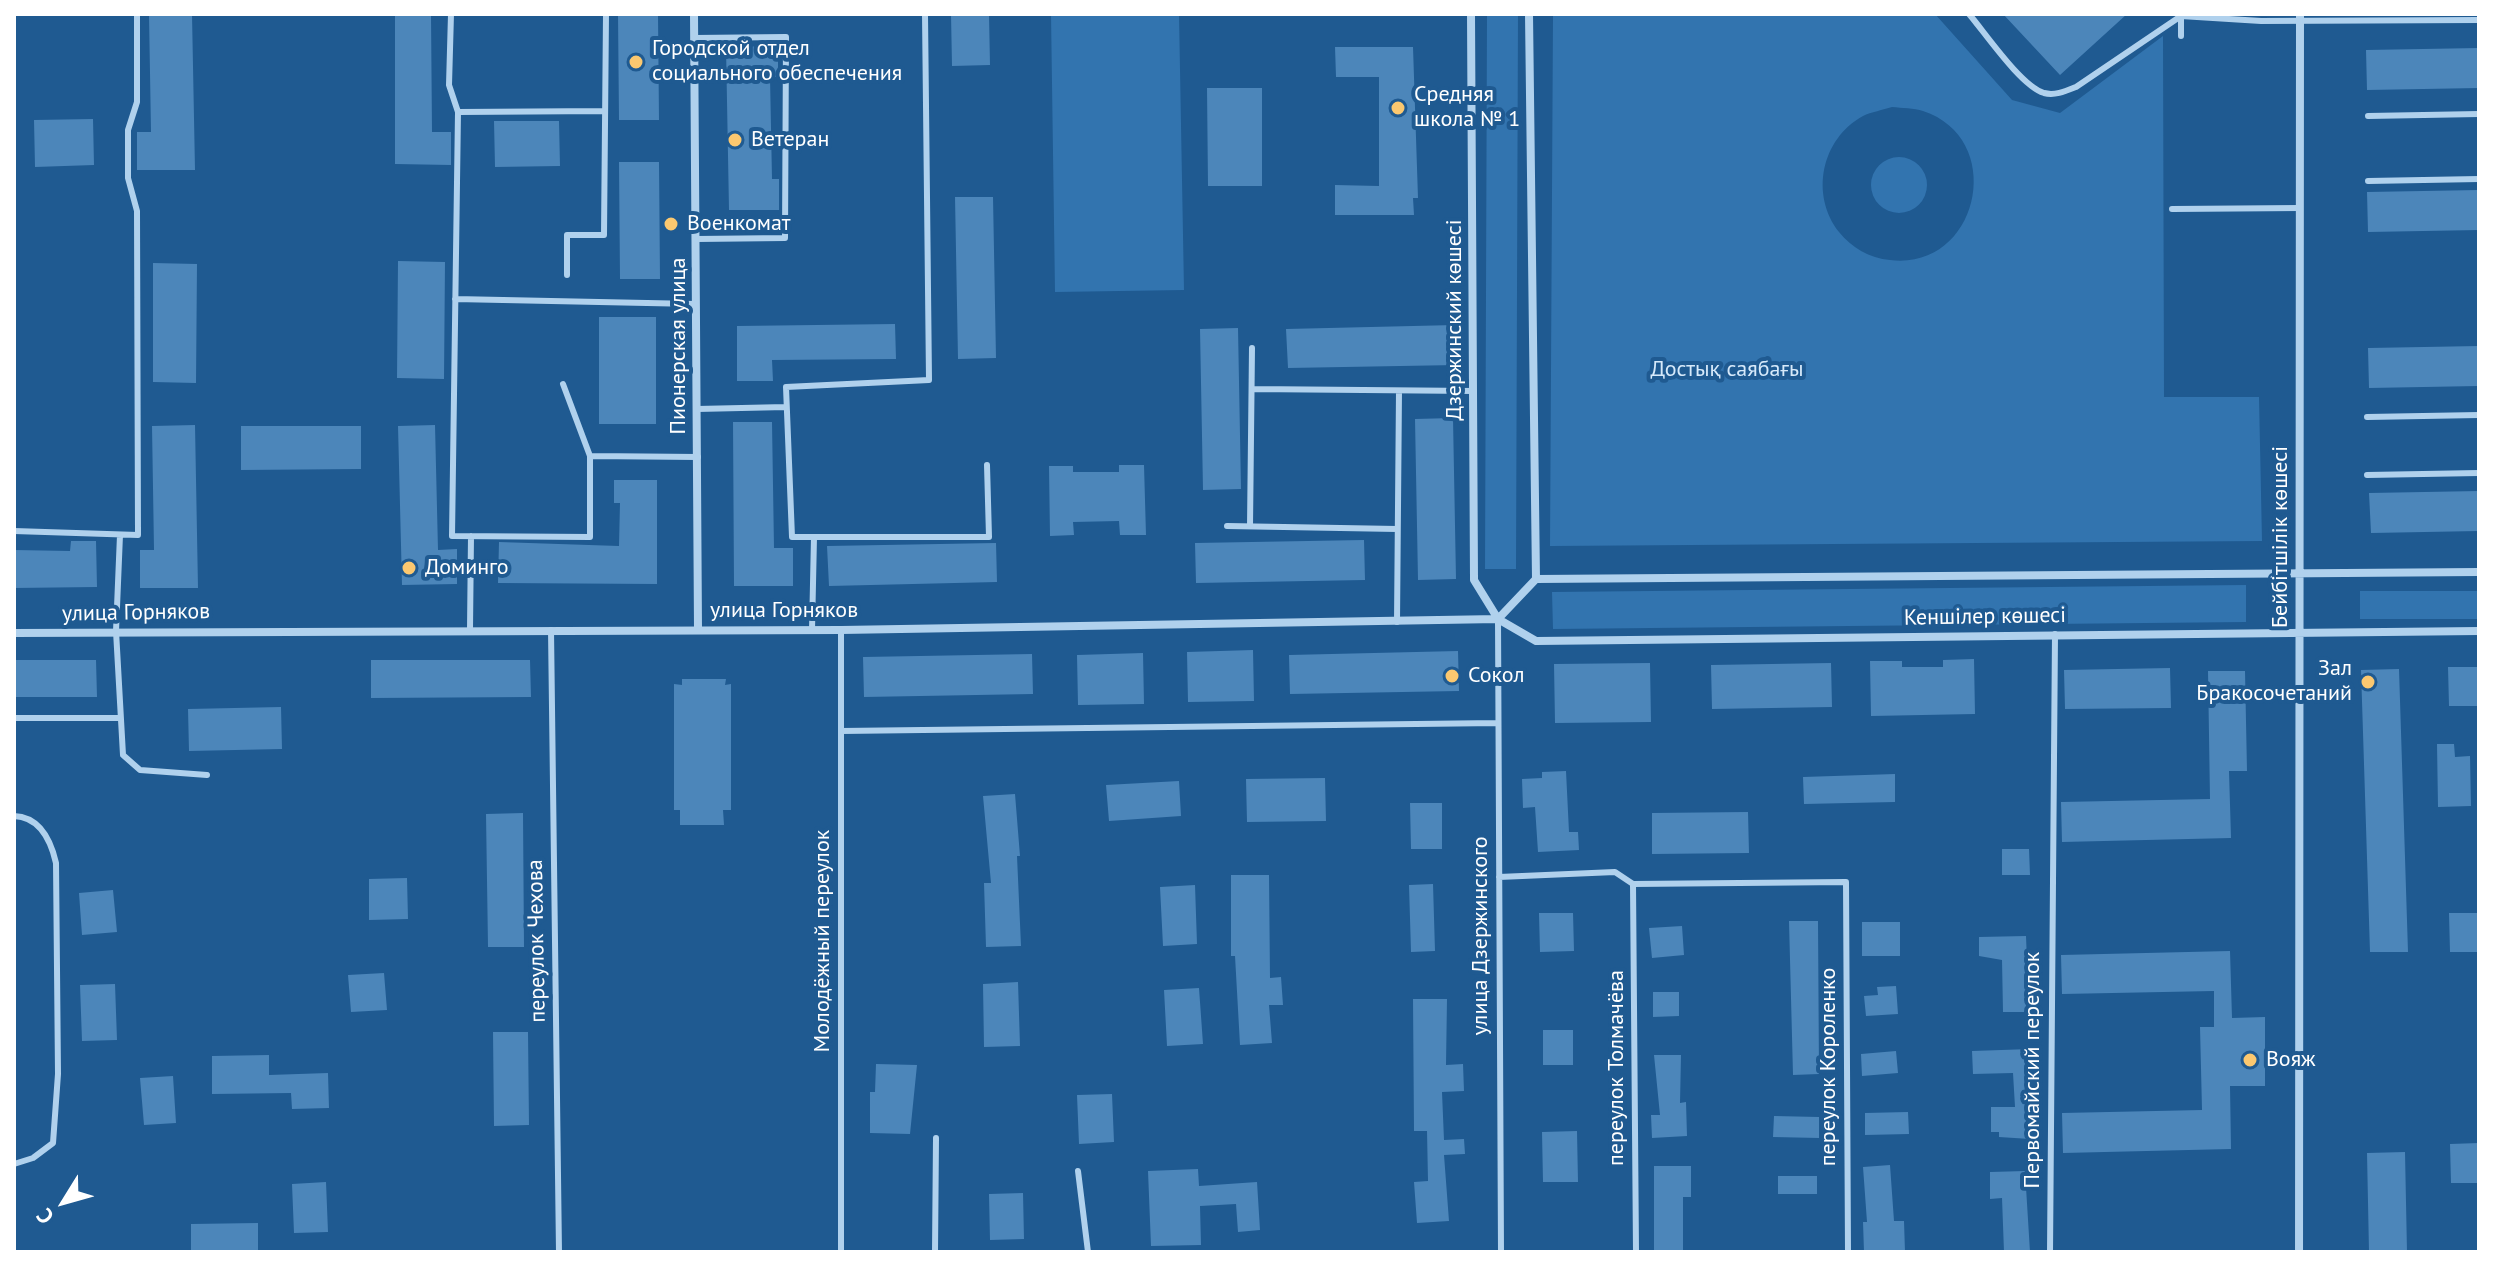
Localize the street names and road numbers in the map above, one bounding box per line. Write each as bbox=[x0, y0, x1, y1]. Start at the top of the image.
street label: Дзержинский көшесі bbox=[1442, 219, 1468, 421]
street label: Пионерская улица bbox=[666, 258, 692, 434]
street label: Бейбітшілік көшесі bbox=[2268, 446, 2294, 628]
street label: улица Горняков bbox=[710, 598, 858, 624]
street label: улица Горняков bbox=[62, 599, 210, 627]
street label: Кеншілер көшесі bbox=[1904, 602, 2066, 632]
street label: Молодёжный переулок bbox=[810, 830, 836, 1052]
street label: улица Дзержинского bbox=[1468, 836, 1494, 1036]
street label: переулок Чехова bbox=[522, 859, 552, 1023]
street label: Первомайский переулок bbox=[2020, 952, 2046, 1188]
street label: переулок Короленко bbox=[1816, 968, 1842, 1166]
street label: переулок Толмачёва bbox=[1604, 970, 1630, 1166]

